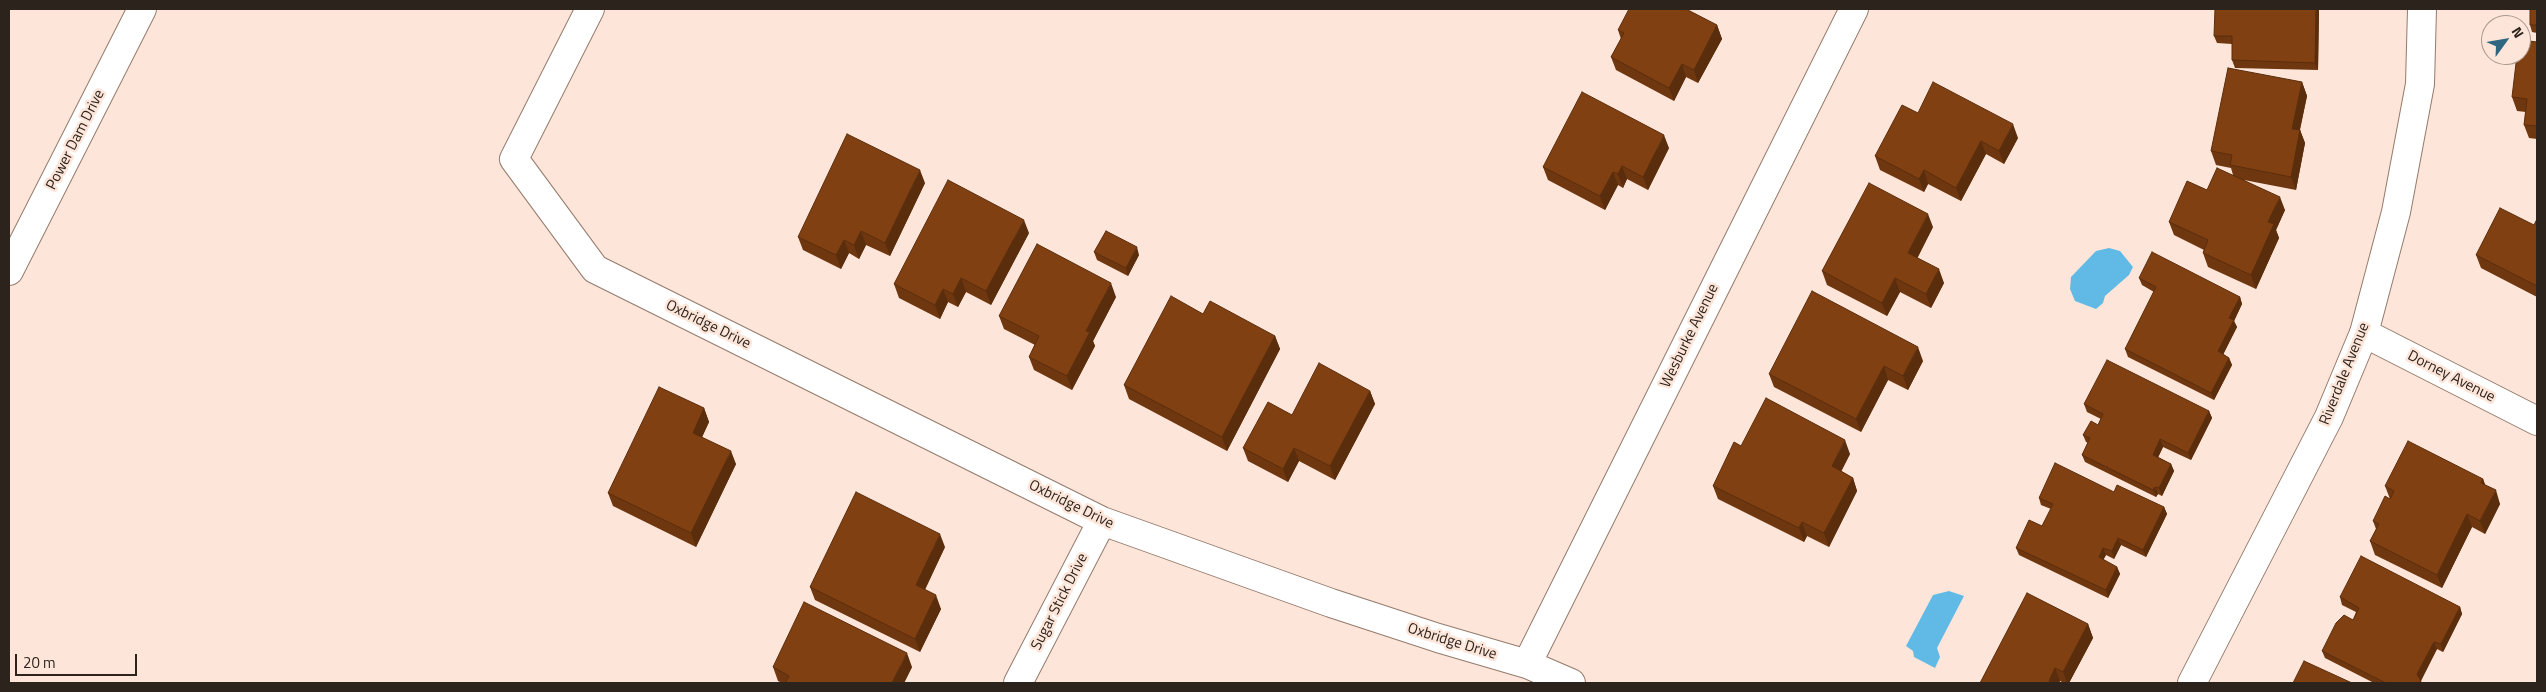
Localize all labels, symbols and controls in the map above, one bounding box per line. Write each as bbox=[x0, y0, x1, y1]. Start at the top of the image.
north arrow bbox=[2481, 15, 2531, 65]
text: N bbox=[2507, 23, 2530, 42]
street label: Power Dam Drive bbox=[43, 87, 109, 193]
street label: Wesburke Avenue bbox=[1657, 281, 1723, 391]
street label: Oxbridge Drive bbox=[663, 297, 753, 353]
street label: Riverdale Avenue bbox=[2316, 320, 2374, 428]
street label: Dorney Avenue bbox=[2404, 347, 2498, 407]
street label: Oxbridge Drive bbox=[1026, 477, 1116, 533]
street label: Sugar Stick Drive bbox=[1028, 551, 1092, 653]
street label: Oxbridge Drive bbox=[1405, 620, 1499, 664]
scale bar bbox=[18, 644, 140, 676]
text: 20 m bbox=[23, 651, 56, 674]

